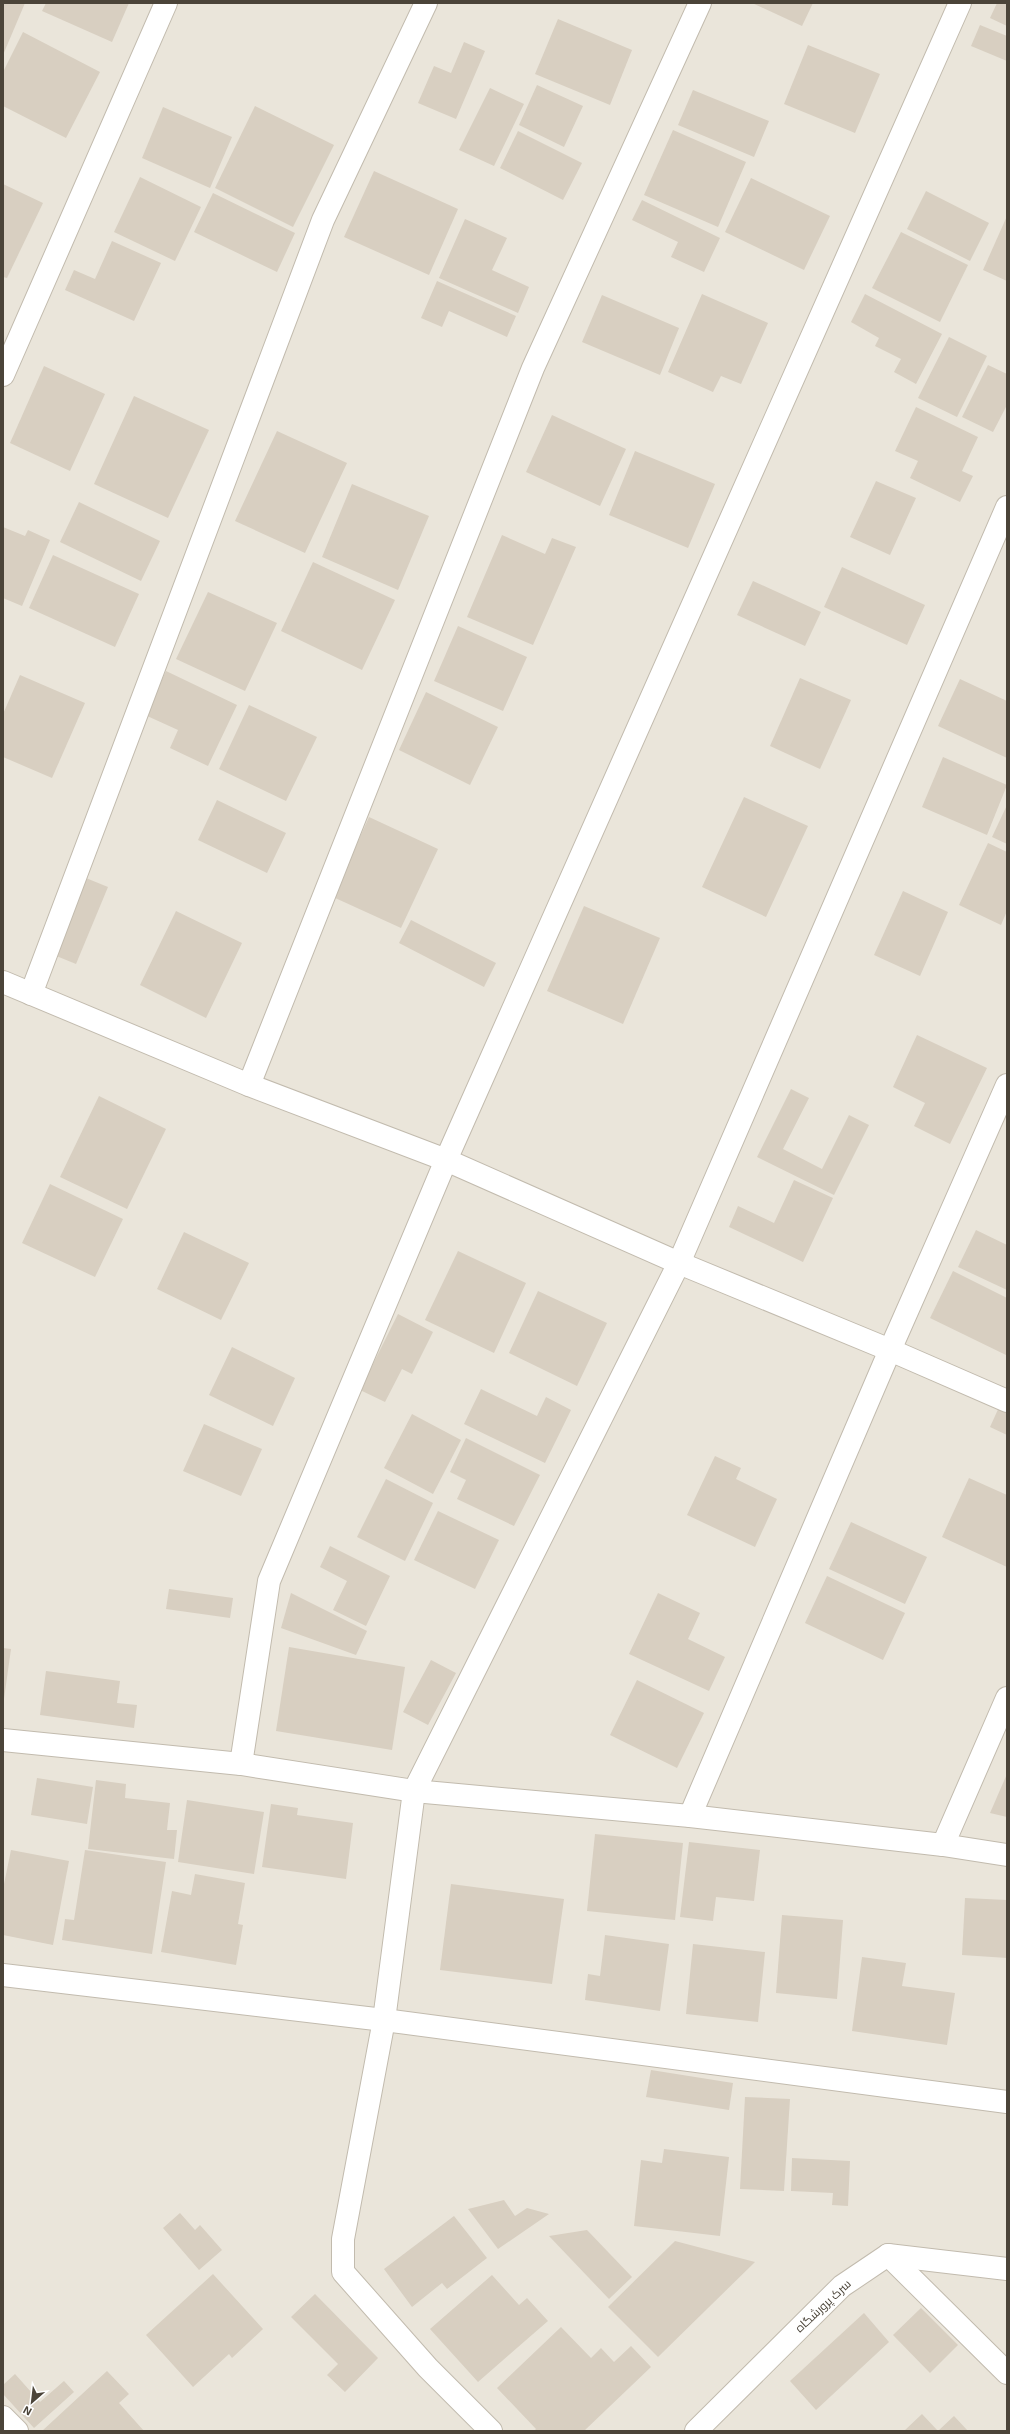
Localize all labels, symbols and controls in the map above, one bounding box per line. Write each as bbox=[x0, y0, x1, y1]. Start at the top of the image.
street label: سرک پرورشگاه bbox=[792, 2276, 855, 2337]
north arrow bbox=[12, 2382, 52, 2422]
text: N bbox=[20, 2404, 34, 2419]

